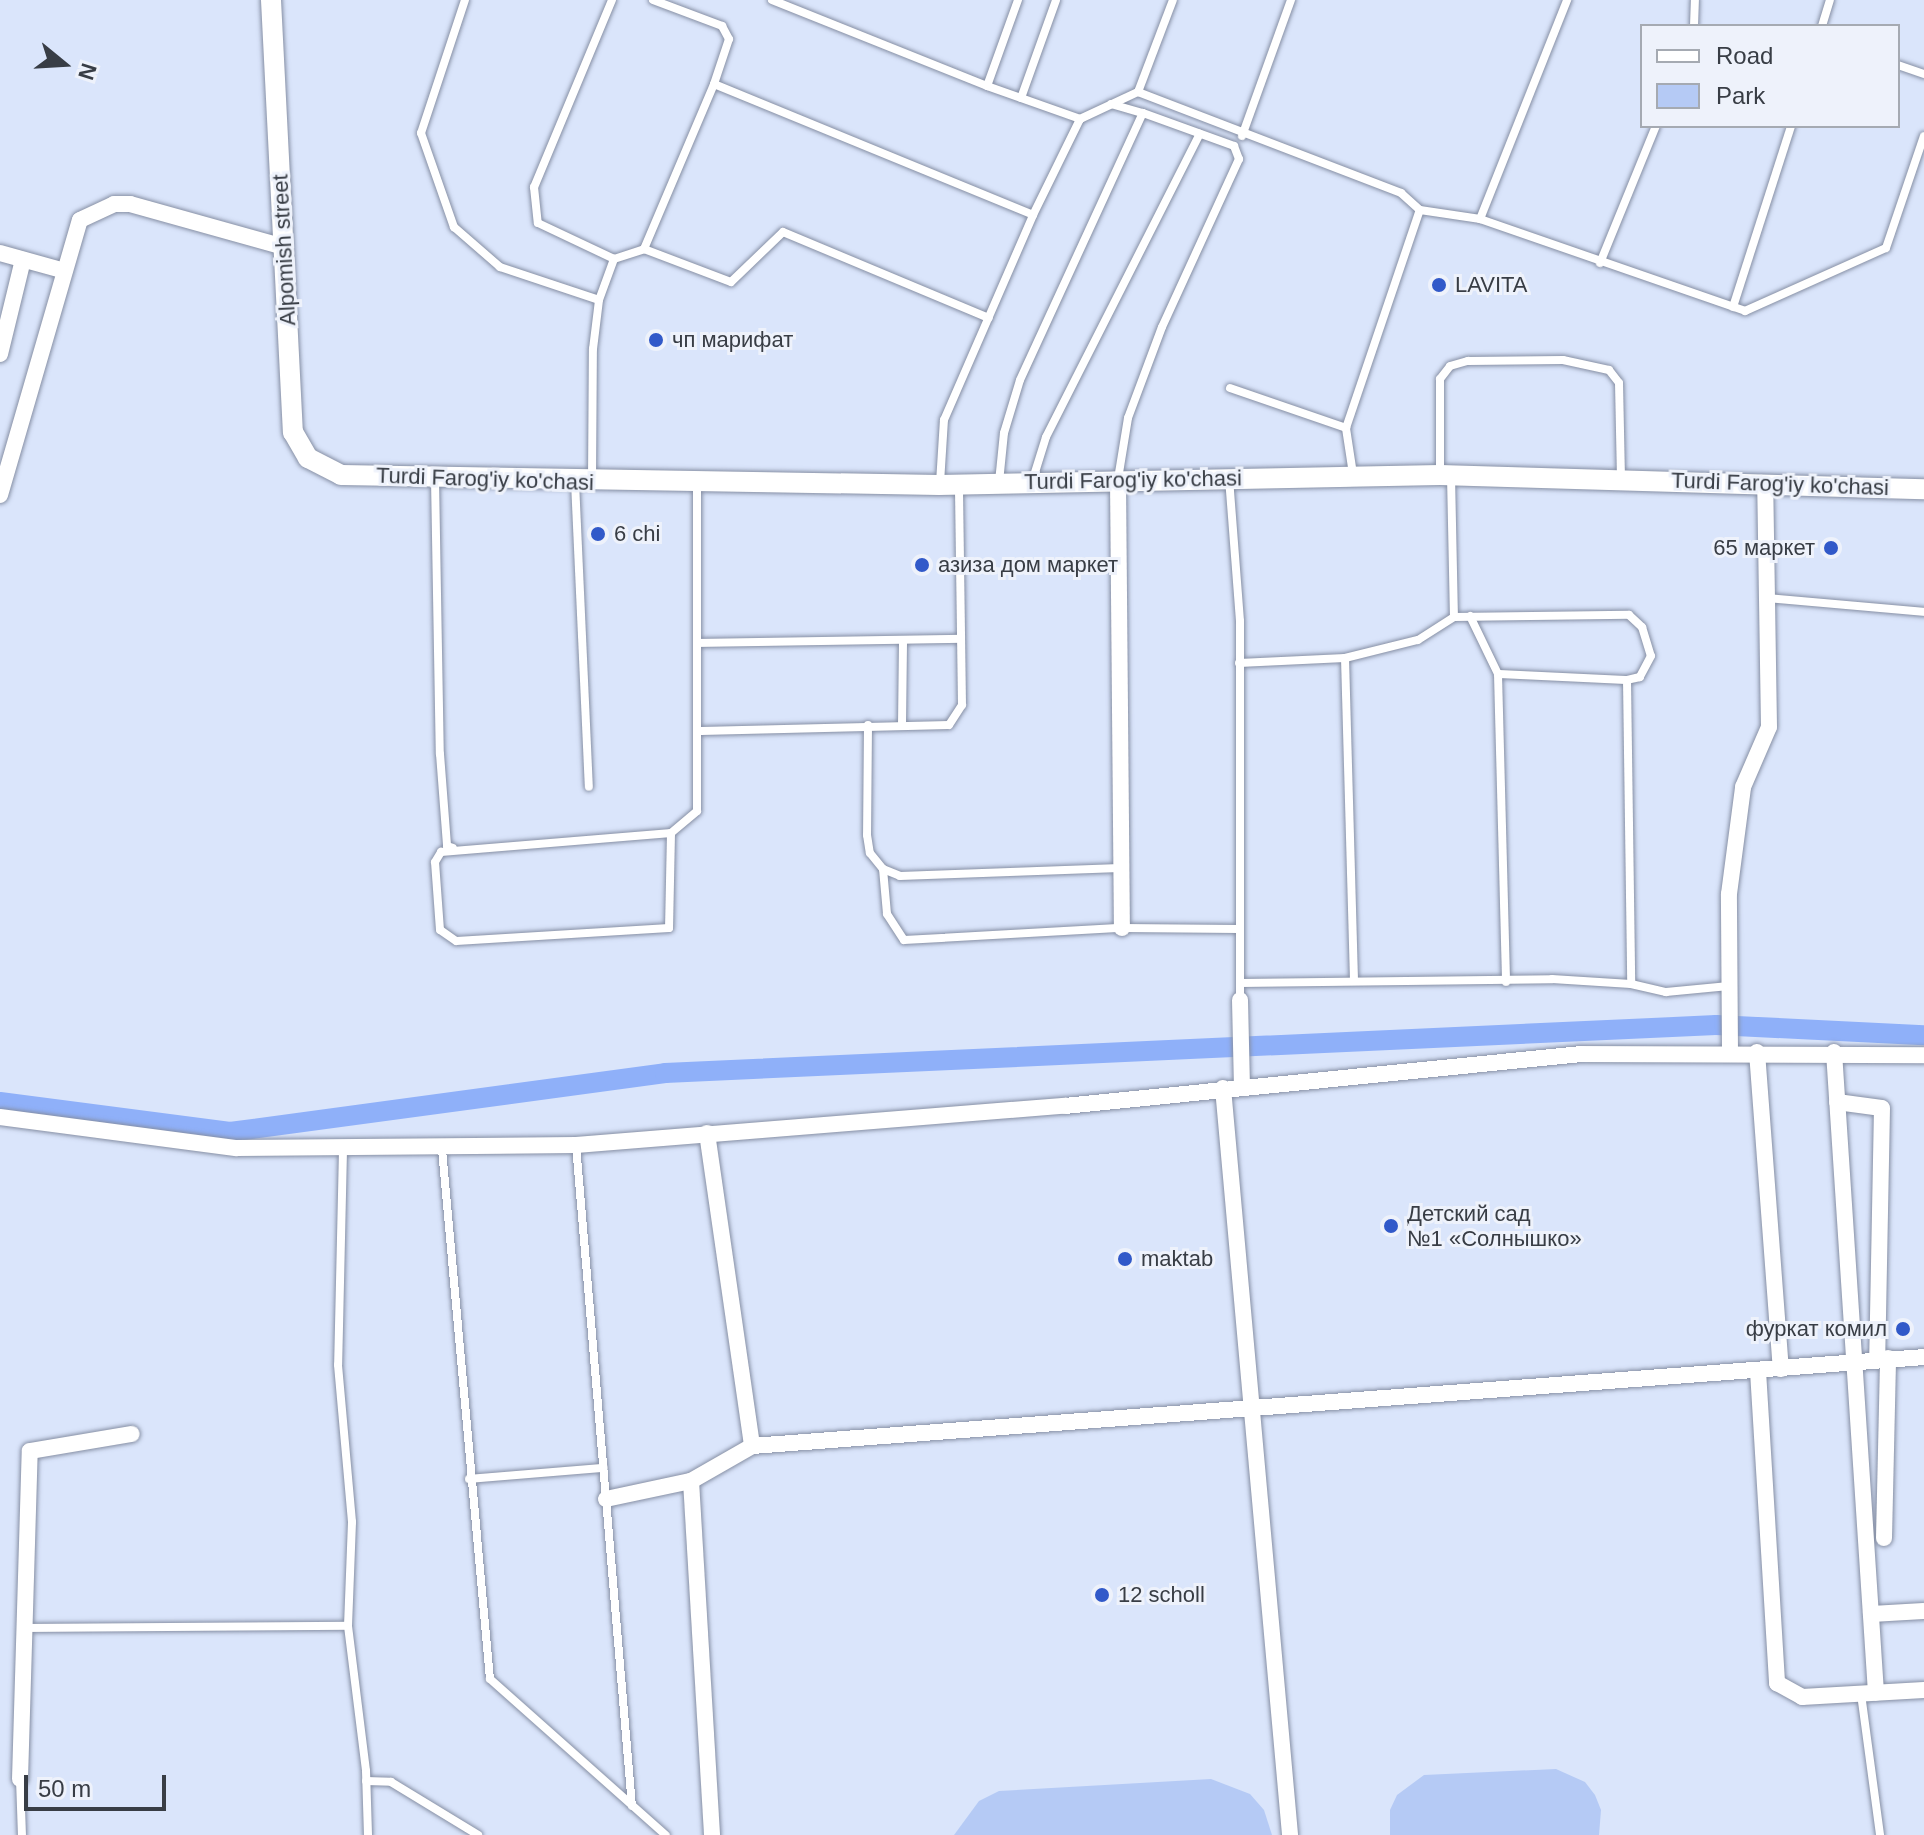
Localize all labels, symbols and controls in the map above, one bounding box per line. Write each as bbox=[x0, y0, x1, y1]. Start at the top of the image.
north arrow bbox=[24, 24, 104, 104]
legend bbox=[1640, 24, 1900, 128]
text: Road bbox=[1716, 42, 1773, 69]
text: N bbox=[73, 60, 102, 83]
text: Park bbox=[1716, 82, 1765, 109]
street label: Alpomish street bbox=[267, 174, 301, 326]
place label: LAVITA bbox=[1455, 272, 1528, 298]
marker: LAVITA bbox=[1430, 276, 1448, 294]
place label: чп марифат bbox=[672, 327, 793, 353]
marker: чп марифат bbox=[647, 331, 665, 349]
street label: Turdi Farog'iy ko'chasi bbox=[376, 462, 594, 496]
street label: Turdi Farog'iy ko'chasi bbox=[1024, 465, 1242, 495]
street label: Turdi Farog'iy ko'chasi bbox=[1671, 467, 1889, 501]
place label: 6 chi bbox=[614, 521, 660, 547]
marker: 6 chi bbox=[589, 525, 607, 543]
place label: 65 маркет bbox=[1713, 535, 1815, 561]
marker: 65 маркет bbox=[1822, 539, 1840, 557]
place label: азиза дом маркет bbox=[938, 552, 1118, 578]
marker: азиза дом маркет bbox=[913, 556, 931, 574]
place label: Детский сад №1 «Солнышко» bbox=[1407, 1200, 1582, 1252]
marker: Детский сад №1 «Солнышко» bbox=[1382, 1217, 1400, 1235]
place label: maktab bbox=[1141, 1246, 1213, 1272]
marker: maktab bbox=[1116, 1250, 1134, 1268]
place label: фуркат комил bbox=[1746, 1316, 1887, 1342]
marker: фуркат комил bbox=[1894, 1320, 1912, 1338]
place label: 12 scholl bbox=[1118, 1582, 1205, 1608]
marker: 12 scholl bbox=[1093, 1586, 1111, 1604]
scale bar bbox=[28, 1759, 170, 1809]
text: 50 m bbox=[38, 1775, 91, 1802]

